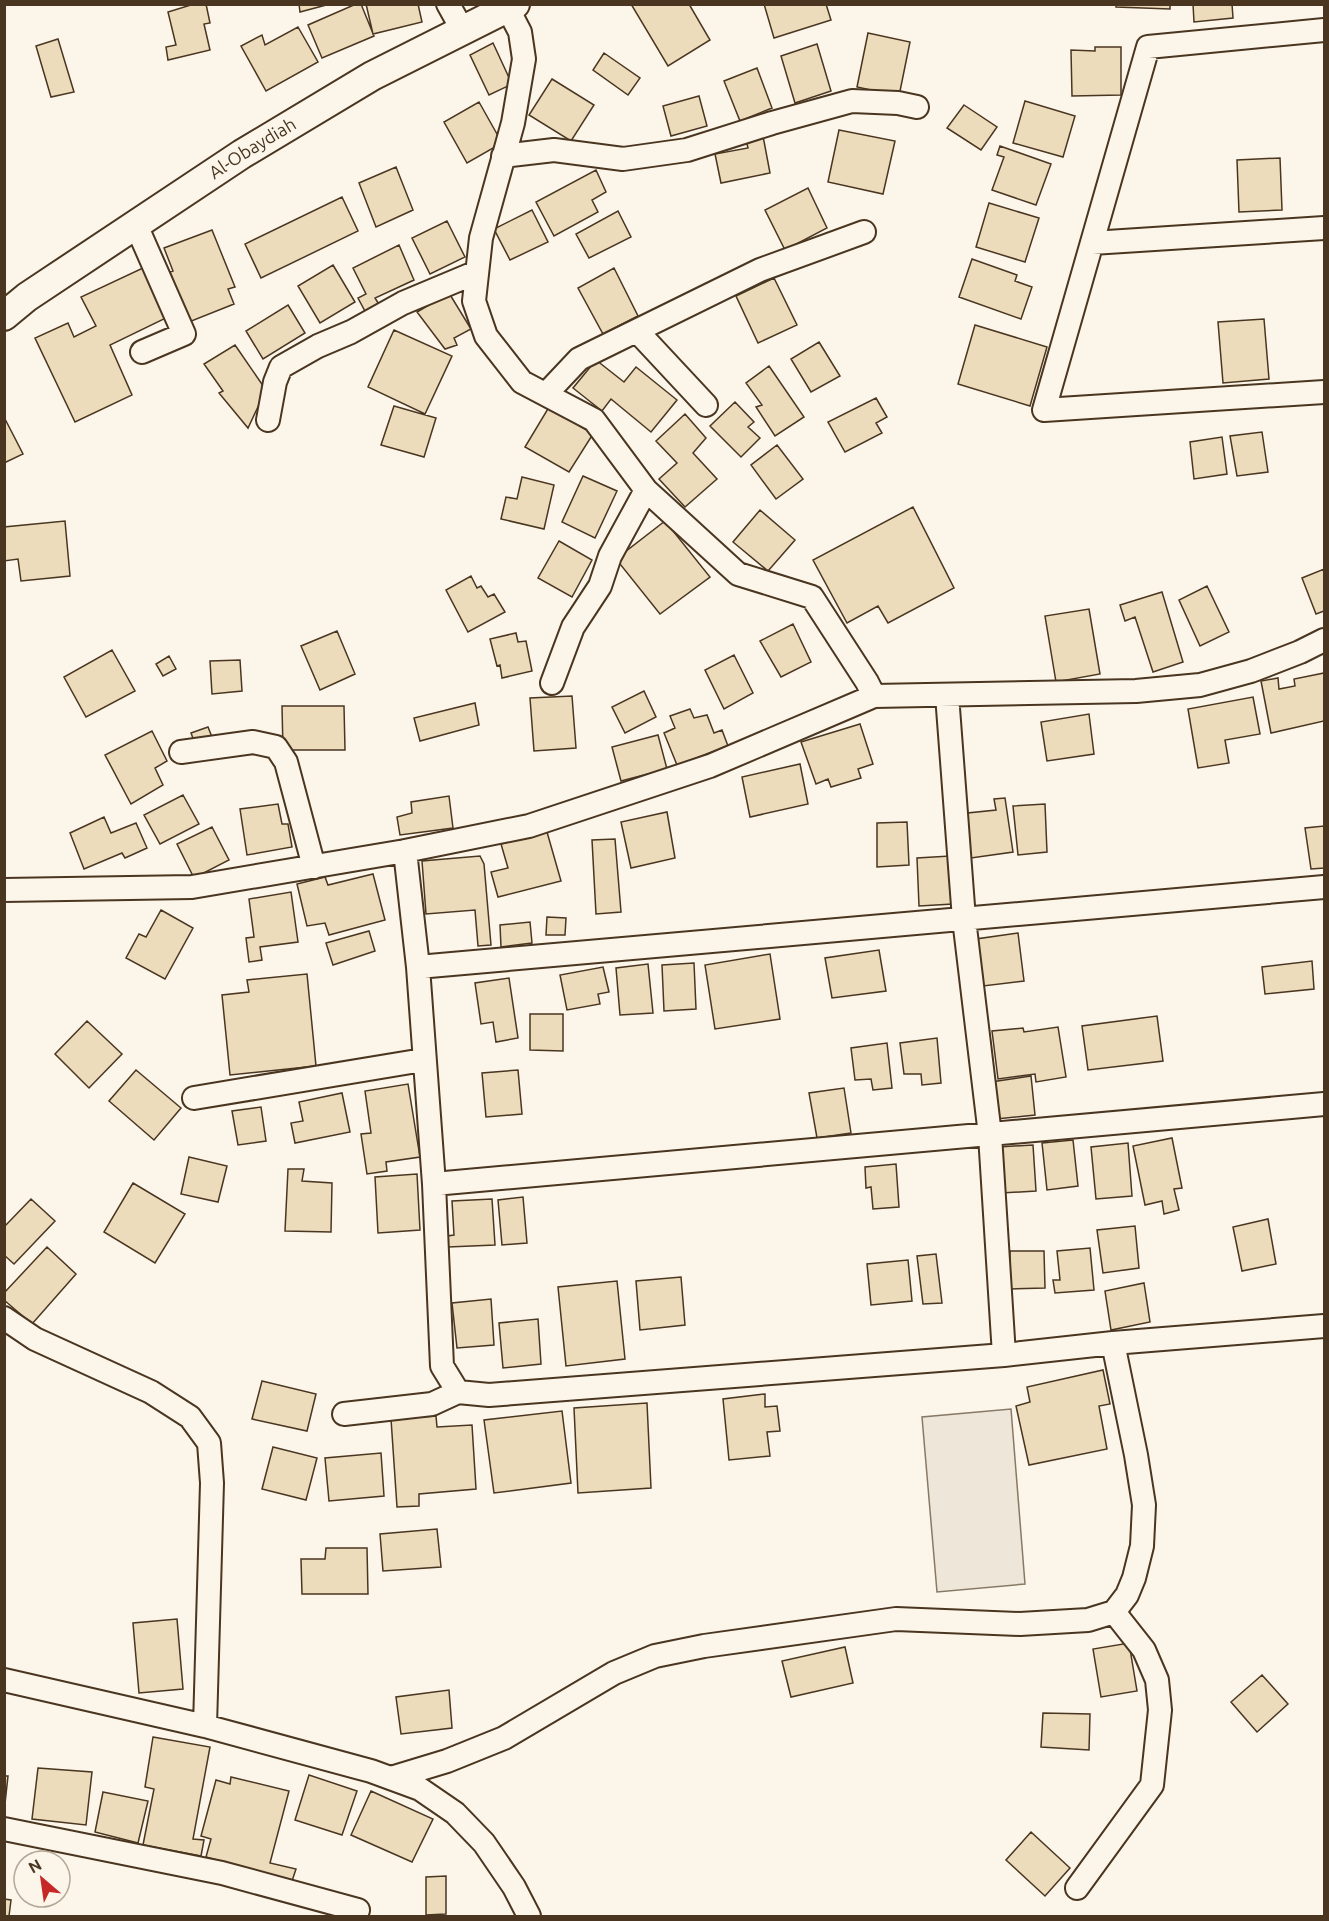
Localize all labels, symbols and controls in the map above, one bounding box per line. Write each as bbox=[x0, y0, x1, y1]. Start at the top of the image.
street label: Al-Obaydiah bbox=[205, 113, 299, 182]
north arrow bbox=[12, 1849, 72, 1909]
text: N bbox=[25, 1855, 44, 1877]

